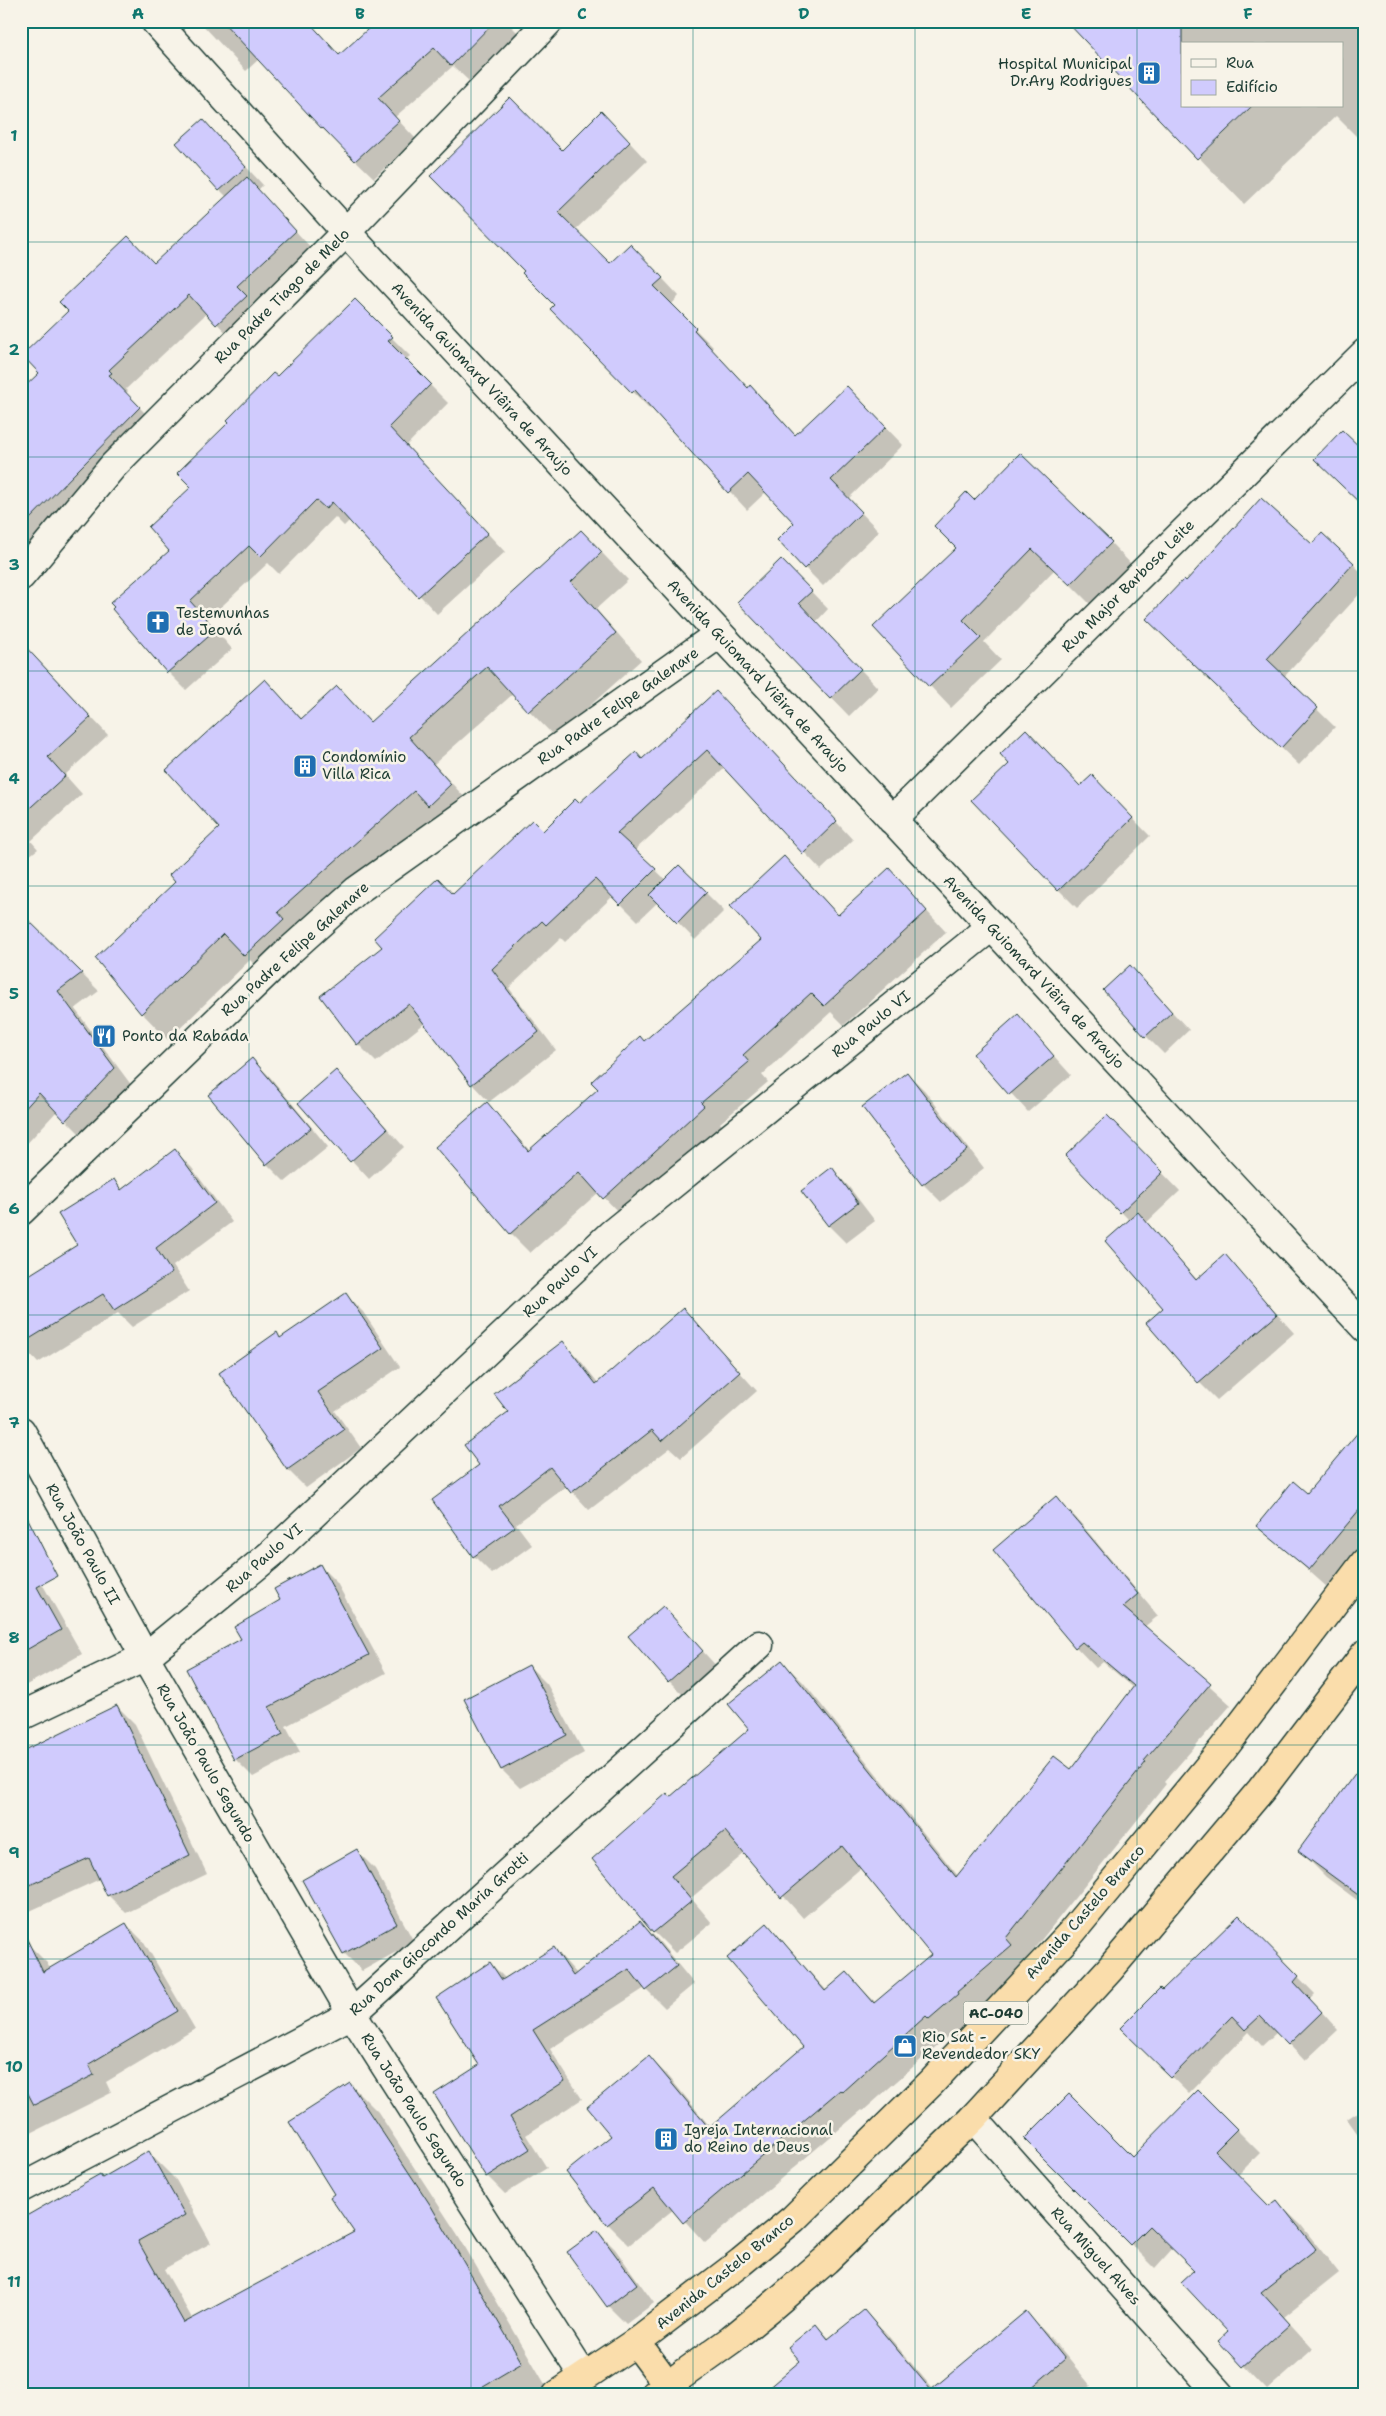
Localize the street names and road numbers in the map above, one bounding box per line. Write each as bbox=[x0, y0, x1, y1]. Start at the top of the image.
street label: Rua Padre Tiago de Melo bbox=[210, 224, 354, 368]
street label: Avenida Guiomard Viêira de Araujo bbox=[387, 278, 577, 480]
street label: Rua Major Barbosa Leite bbox=[1057, 515, 1199, 657]
street label: Avenida Guiomard Viêira de Araujo bbox=[663, 575, 853, 777]
street label: Rua Padre Felipe Galenare bbox=[533, 643, 703, 769]
street label: Avenida Guiomard Viêira de Araujo bbox=[939, 871, 1129, 1073]
street label: Rua Padre Felipe Galenare bbox=[217, 877, 373, 1021]
street label: Rua Paulo VI bbox=[828, 986, 914, 1062]
street label: Rua Paulo VI bbox=[518, 1242, 602, 1322]
street label: Rua João Paulo II bbox=[41, 1480, 125, 1608]
street label: Rua Paulo VI bbox=[221, 1519, 307, 1597]
street label: Rua João Paulo Segundo bbox=[152, 1680, 260, 1846]
street label: Avenida Castelo Branco bbox=[1021, 1841, 1149, 1983]
street label: Rua Dom Giocondo Maria Grotti bbox=[345, 1848, 533, 2020]
road number: AC-040 bbox=[964, 2002, 1028, 2025]
street label: Rua João Paulo Segundo bbox=[357, 2029, 471, 2191]
street label: Rua Miguel Alves bbox=[1047, 2203, 1145, 2309]
street label: Avenida Castelo Branco bbox=[652, 2210, 798, 2334]

